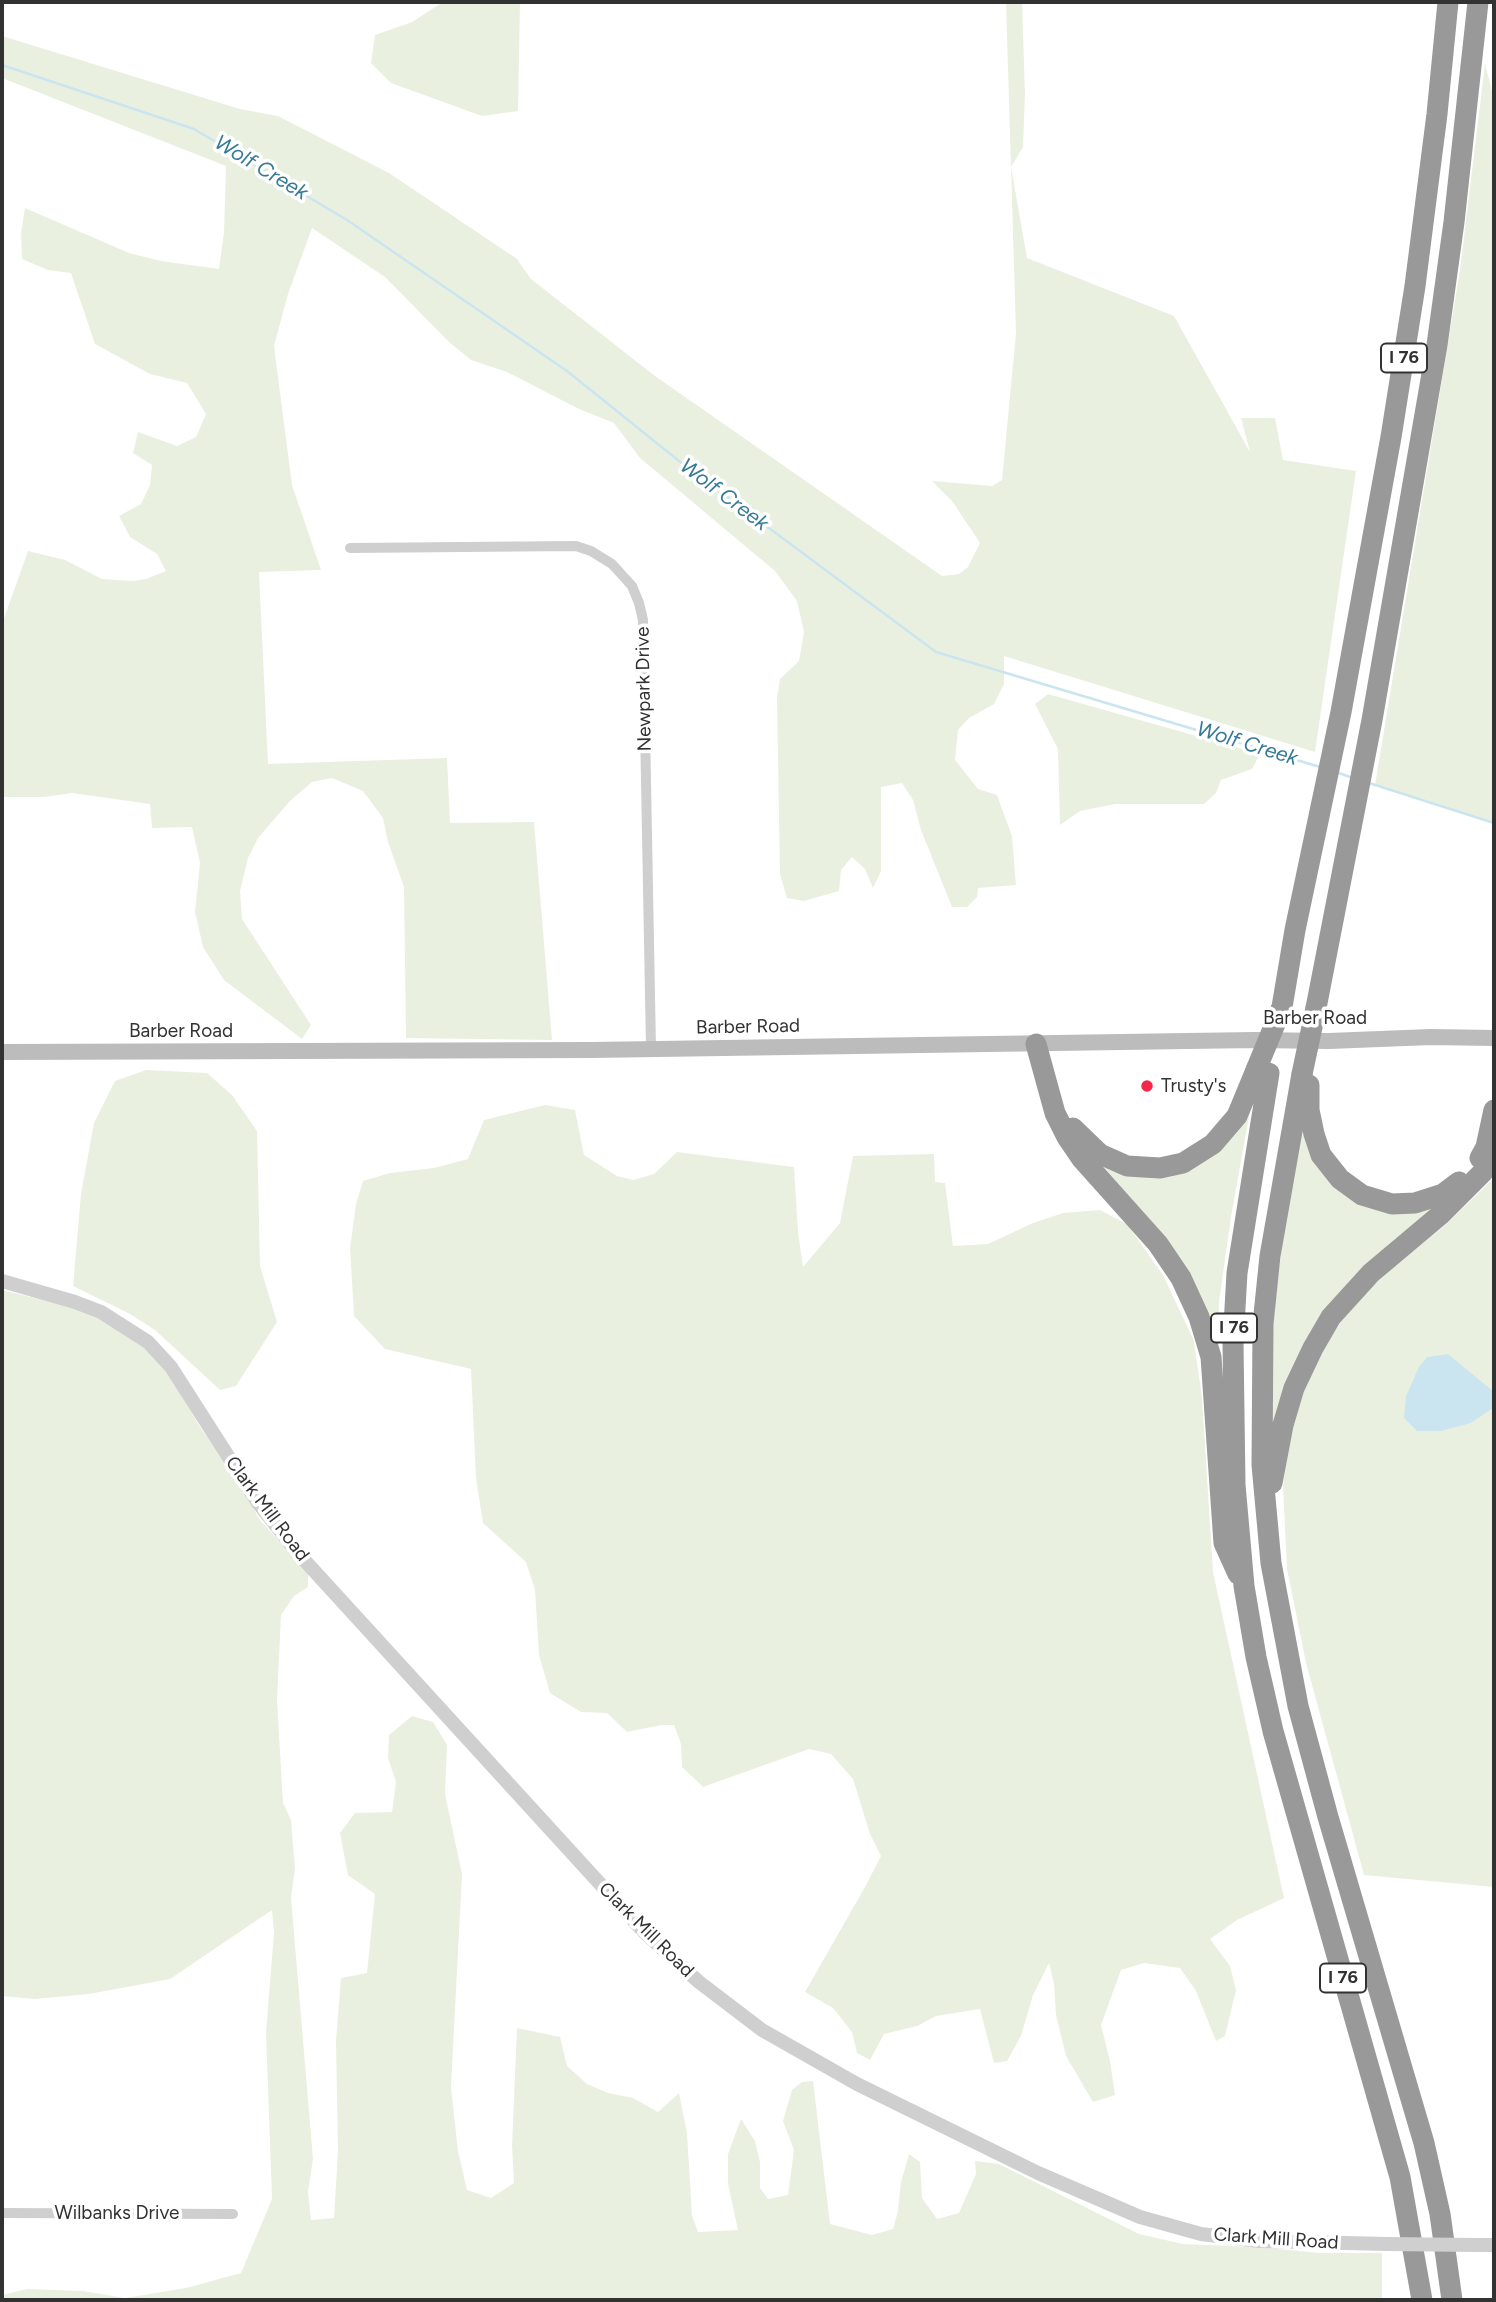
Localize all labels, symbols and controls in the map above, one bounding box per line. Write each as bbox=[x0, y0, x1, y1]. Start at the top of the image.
water label: Wolf Creek bbox=[210, 130, 312, 206]
road number: I 76 bbox=[1381, 344, 1427, 372]
water label: Wolf Creek bbox=[675, 453, 773, 537]
street label: Newpark Drive bbox=[632, 626, 656, 752]
water label: Wolf Creek bbox=[1193, 717, 1301, 771]
street label: Barber Road bbox=[1263, 1007, 1367, 1029]
street label: Barber Road bbox=[696, 1015, 800, 1039]
street label: Barber Road bbox=[129, 1020, 233, 1042]
place label: Trusty's bbox=[1161, 1075, 1226, 1097]
marker: Trusty's bbox=[1139, 1078, 1155, 1094]
road number: I 76 bbox=[1211, 1314, 1257, 1343]
street label: Clark Mill Road bbox=[220, 1452, 314, 1566]
street label: Clark Mill Road bbox=[594, 1878, 698, 1982]
road number: I 76 bbox=[1320, 1964, 1366, 1992]
street label: Wilbanks Drive bbox=[55, 2202, 179, 2224]
street label: Clark Mill Road bbox=[1213, 2223, 1339, 2255]

